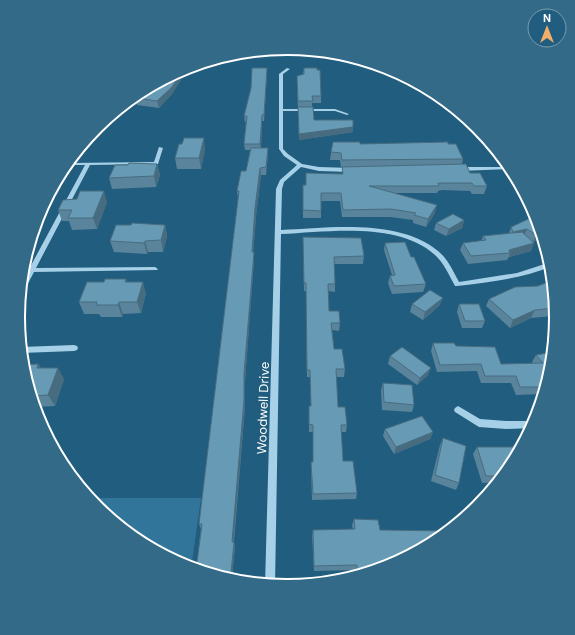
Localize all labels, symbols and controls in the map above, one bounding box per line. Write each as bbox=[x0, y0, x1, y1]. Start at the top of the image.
north arrow bbox=[527, 8, 567, 48]
text: N bbox=[543, 11, 551, 25]
street label: Woodwell Drive bbox=[253, 361, 273, 455]

